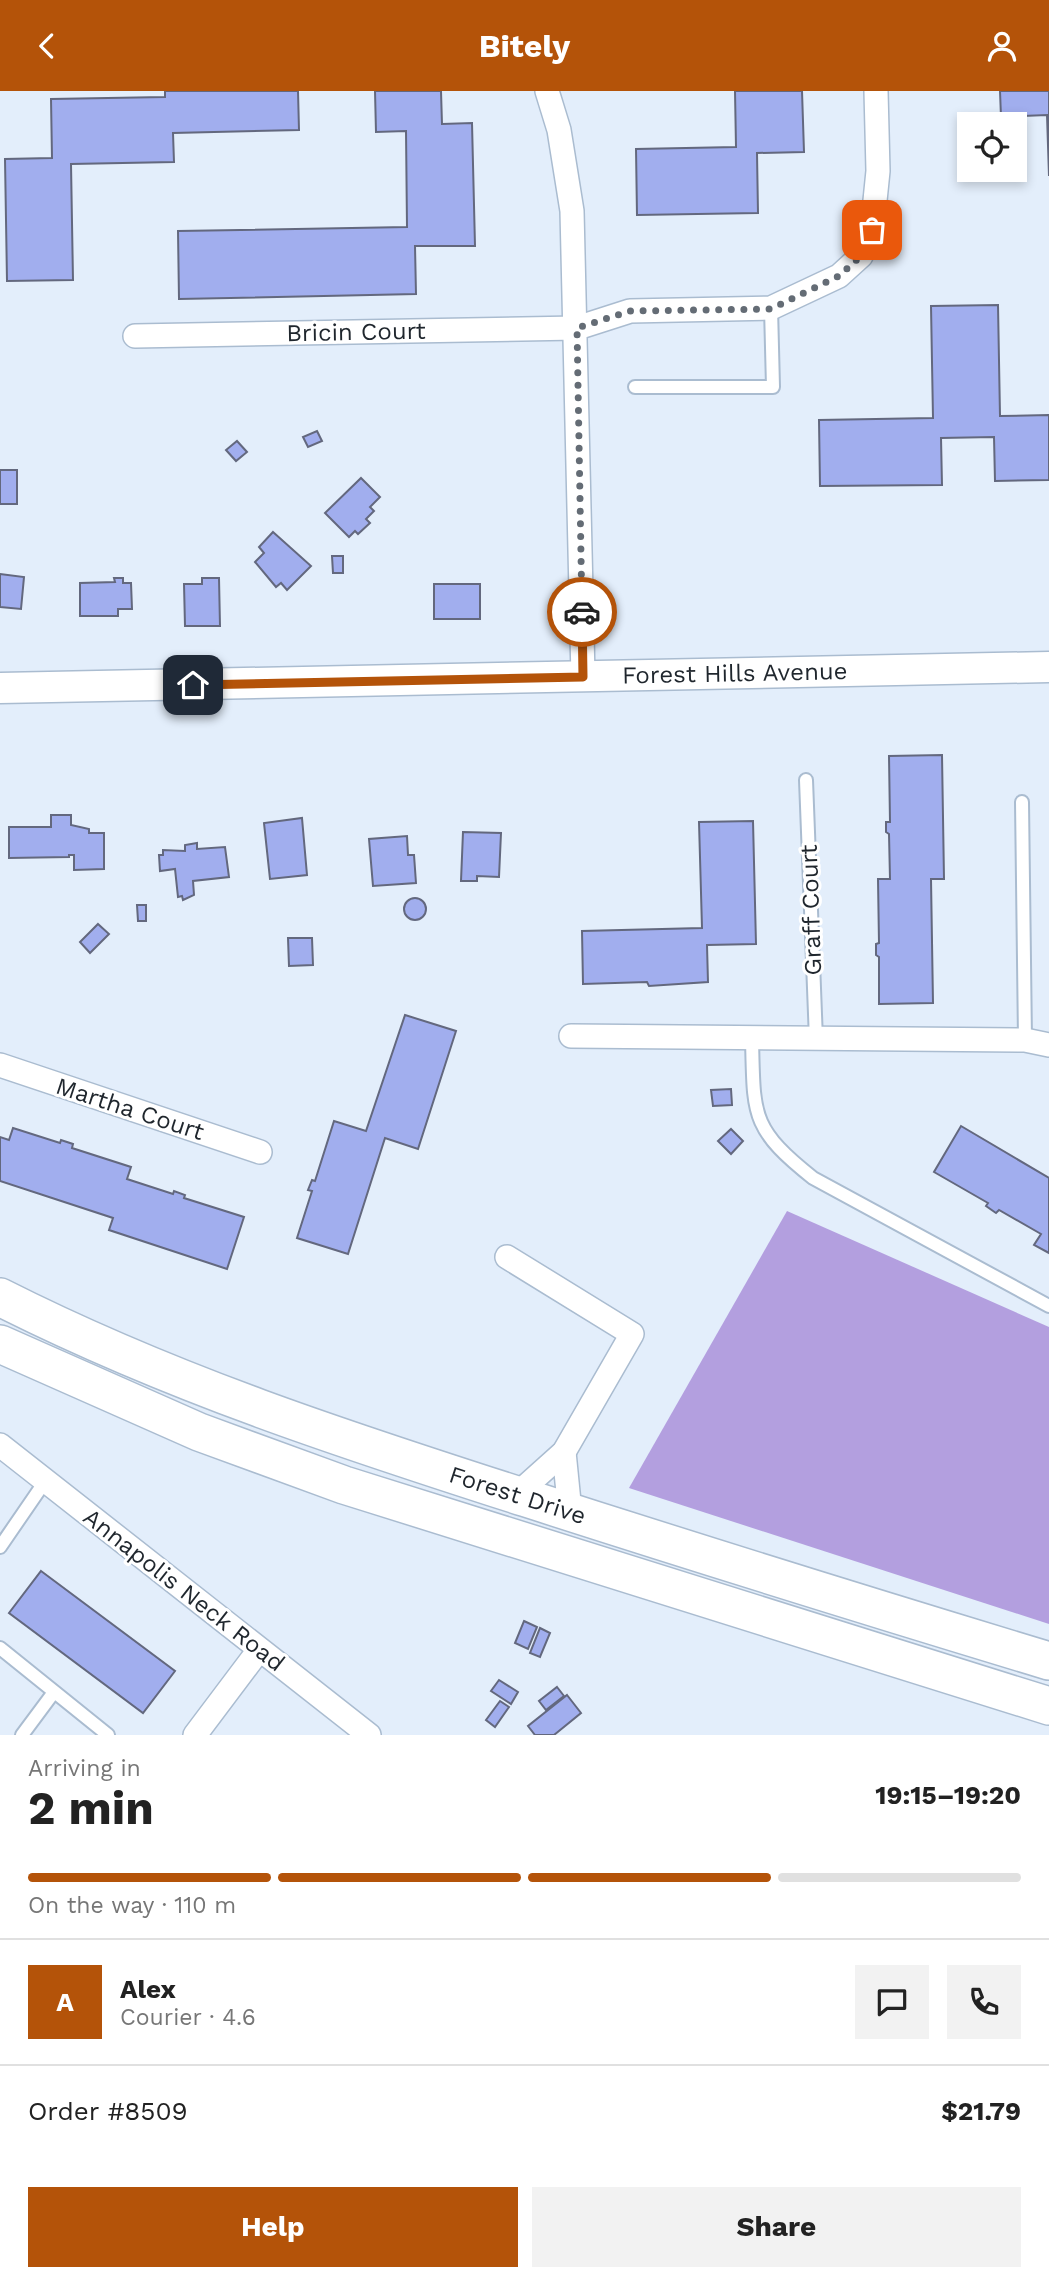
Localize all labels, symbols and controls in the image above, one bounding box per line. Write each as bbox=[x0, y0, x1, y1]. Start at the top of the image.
icon: back bbox=[28, 27, 66, 65]
text: Bitely bbox=[479, 27, 570, 65]
icon: person bbox=[983, 27, 1021, 65]
map controls bbox=[957, 112, 1027, 182]
button: locate bbox=[957, 112, 1027, 182]
pin bbox=[842, 200, 902, 260]
icon: bag bbox=[853, 211, 891, 249]
street label: Bricin Court bbox=[286, 317, 426, 347]
courier bbox=[547, 577, 617, 647]
icon: car bbox=[563, 593, 601, 631]
pin bbox=[163, 655, 223, 715]
street label: Forest Hills Avenue bbox=[622, 657, 848, 690]
icon: home bbox=[174, 666, 212, 704]
street label: Graff Court bbox=[795, 844, 827, 976]
street label: Martha Court bbox=[52, 1072, 208, 1146]
street label: Forest Drive bbox=[446, 1460, 589, 1530]
street label: Annapolis Neck Road bbox=[78, 1503, 290, 1677]
text: Arriving in bbox=[28, 1755, 141, 1782]
text: 19:15–19:20 bbox=[875, 1780, 1021, 1810]
text: 2 min bbox=[28, 1781, 154, 1835]
text: On the way · 110 m bbox=[28, 1892, 236, 1919]
button: chat bbox=[855, 1965, 929, 2039]
button: phone bbox=[947, 1965, 1021, 2039]
text: Alex bbox=[120, 1974, 176, 2004]
text: A bbox=[56, 1987, 74, 2017]
text: Courier · 4.6 bbox=[120, 2004, 256, 2031]
text: Order #8509 bbox=[28, 2096, 188, 2126]
text: $21.79 bbox=[941, 2096, 1021, 2126]
button: Help bbox=[28, 2187, 518, 2267]
button: Share bbox=[532, 2187, 1021, 2267]

